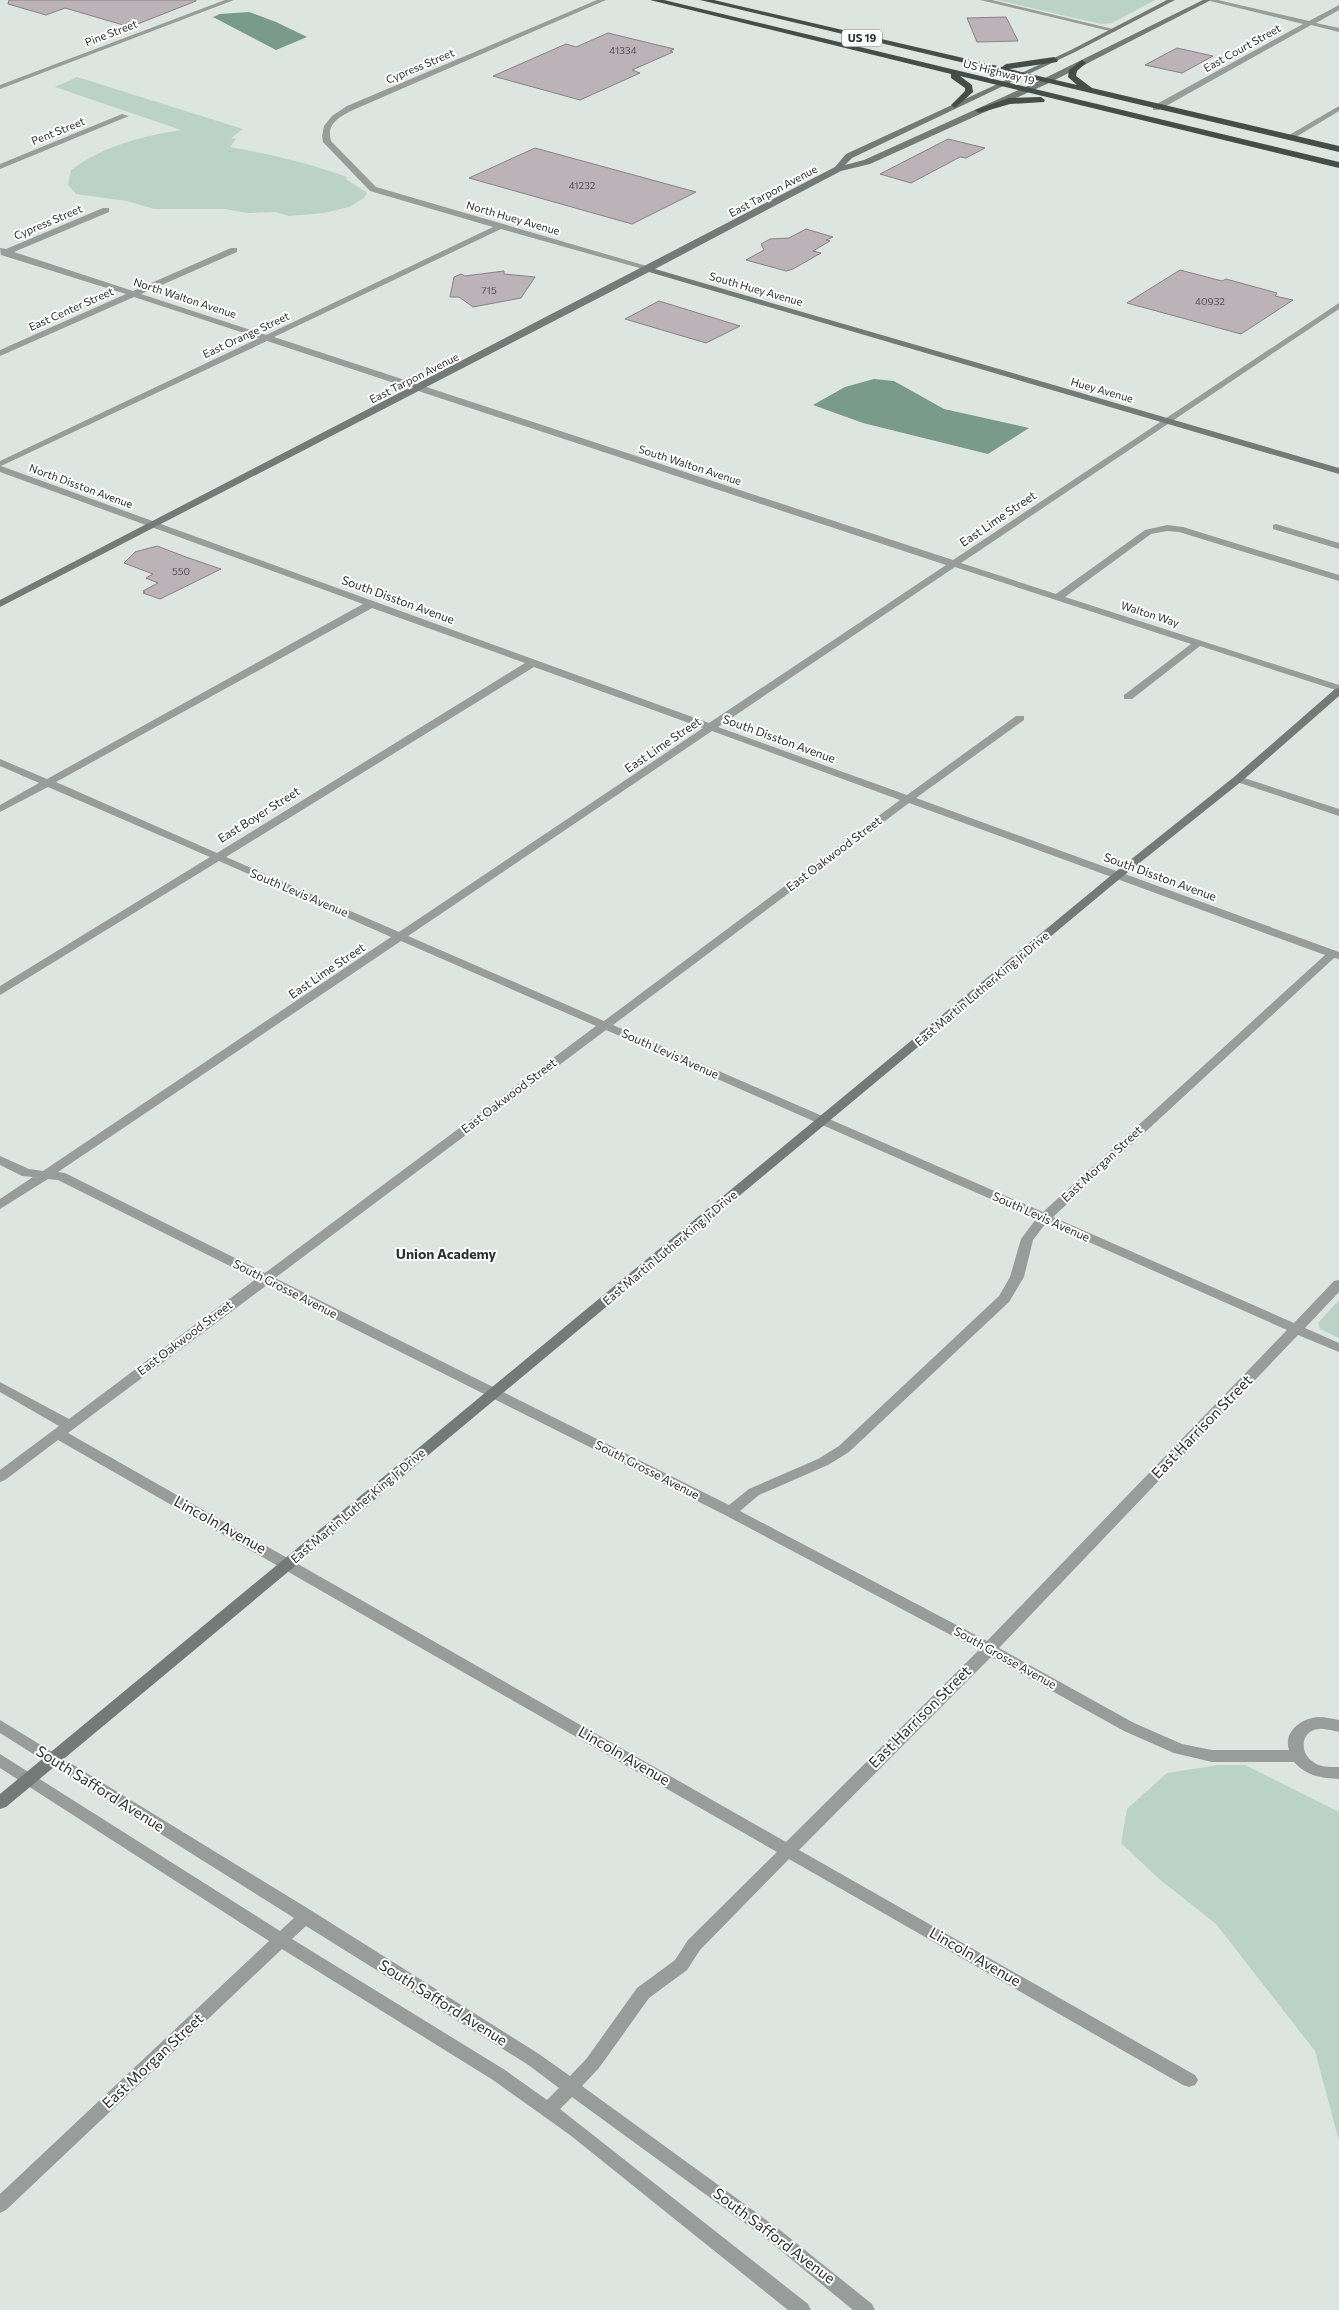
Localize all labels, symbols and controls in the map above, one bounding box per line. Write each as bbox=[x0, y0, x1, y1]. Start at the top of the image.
street label: Pine Street bbox=[83, 16, 139, 48]
street label: East Court Street bbox=[1201, 21, 1283, 74]
road number: US 19 bbox=[842, 29, 882, 46]
house number: 41334 bbox=[609, 44, 637, 56]
street label: Cypress Street bbox=[384, 45, 456, 86]
street label: US Highway 19 bbox=[962, 56, 1037, 87]
street label: Pent Street bbox=[29, 114, 87, 147]
street label: East Tarpon Avenue bbox=[726, 162, 819, 219]
house number: 41232 bbox=[569, 179, 596, 191]
street label: North Huey Avenue bbox=[465, 198, 562, 237]
street label: Cypress Street bbox=[12, 201, 84, 242]
street label: South Huey Avenue bbox=[708, 269, 805, 308]
street label: North Walton Avenue bbox=[132, 275, 238, 320]
street label: East Center Street bbox=[26, 284, 116, 333]
house number: 715 bbox=[481, 284, 497, 296]
house number: 40932 bbox=[1195, 295, 1225, 307]
street label: East Orange Street bbox=[200, 309, 292, 360]
street label: East Tarpon Avenue bbox=[367, 349, 461, 406]
street label: Huey Avenue bbox=[1069, 374, 1135, 405]
street label: South Walton Avenue bbox=[637, 442, 743, 487]
street label: North Disston Avenue bbox=[28, 461, 135, 510]
street label: East Lime Street bbox=[957, 487, 1038, 549]
house number: 550 bbox=[172, 565, 190, 577]
street label: South Disston Avenue bbox=[340, 572, 457, 626]
street label: Walton Way bbox=[1119, 598, 1181, 629]
street label: South Disston Avenue bbox=[721, 711, 838, 765]
street label: East Lime Street bbox=[622, 713, 703, 775]
street label: East Boyer Street bbox=[215, 783, 302, 845]
street label: East Oakwood Street bbox=[783, 813, 884, 894]
street label: South Disston Avenue bbox=[1102, 849, 1219, 903]
street label: South Levis Avenue bbox=[248, 865, 350, 919]
street label: East Martin Luther King Jr Drive bbox=[911, 928, 1052, 1049]
street label: East Lime Street bbox=[286, 939, 367, 1001]
street label: South Levis Avenue bbox=[620, 1025, 721, 1081]
street label: East Oakwood Street bbox=[458, 1055, 559, 1136]
street label: East Morgan Street bbox=[1058, 1122, 1145, 1204]
street label: East Martin Luther King Jr Drive bbox=[599, 1187, 740, 1308]
street label: South Levis Avenue bbox=[991, 1188, 1092, 1244]
district label: Union Academy bbox=[396, 1245, 497, 1262]
street label: South Grosse Avenue bbox=[231, 1256, 340, 1320]
street label: East Oakwood Street bbox=[134, 1297, 235, 1378]
street label: East Harrison Street bbox=[1147, 1371, 1255, 1482]
street label: South Grosse Avenue bbox=[593, 1437, 702, 1501]
street label: East Martin Luther King Jr Drive bbox=[287, 1445, 428, 1566]
street label: Lincoln Avenue bbox=[171, 1491, 270, 1557]
street label: South Grosse Avenue bbox=[952, 1623, 1059, 1691]
street label: East Harrison Street bbox=[864, 1661, 974, 1771]
street label: Lincoln Avenue bbox=[576, 1722, 674, 1789]
street label: South Safford Avenue bbox=[33, 1741, 168, 1835]
street label: Lincoln Avenue bbox=[927, 1923, 1025, 1990]
street label: South Safford Avenue bbox=[376, 1955, 511, 2049]
street label: East Morgan Street bbox=[98, 2009, 207, 2112]
street label: South Safford Avenue bbox=[710, 2184, 839, 2287]

